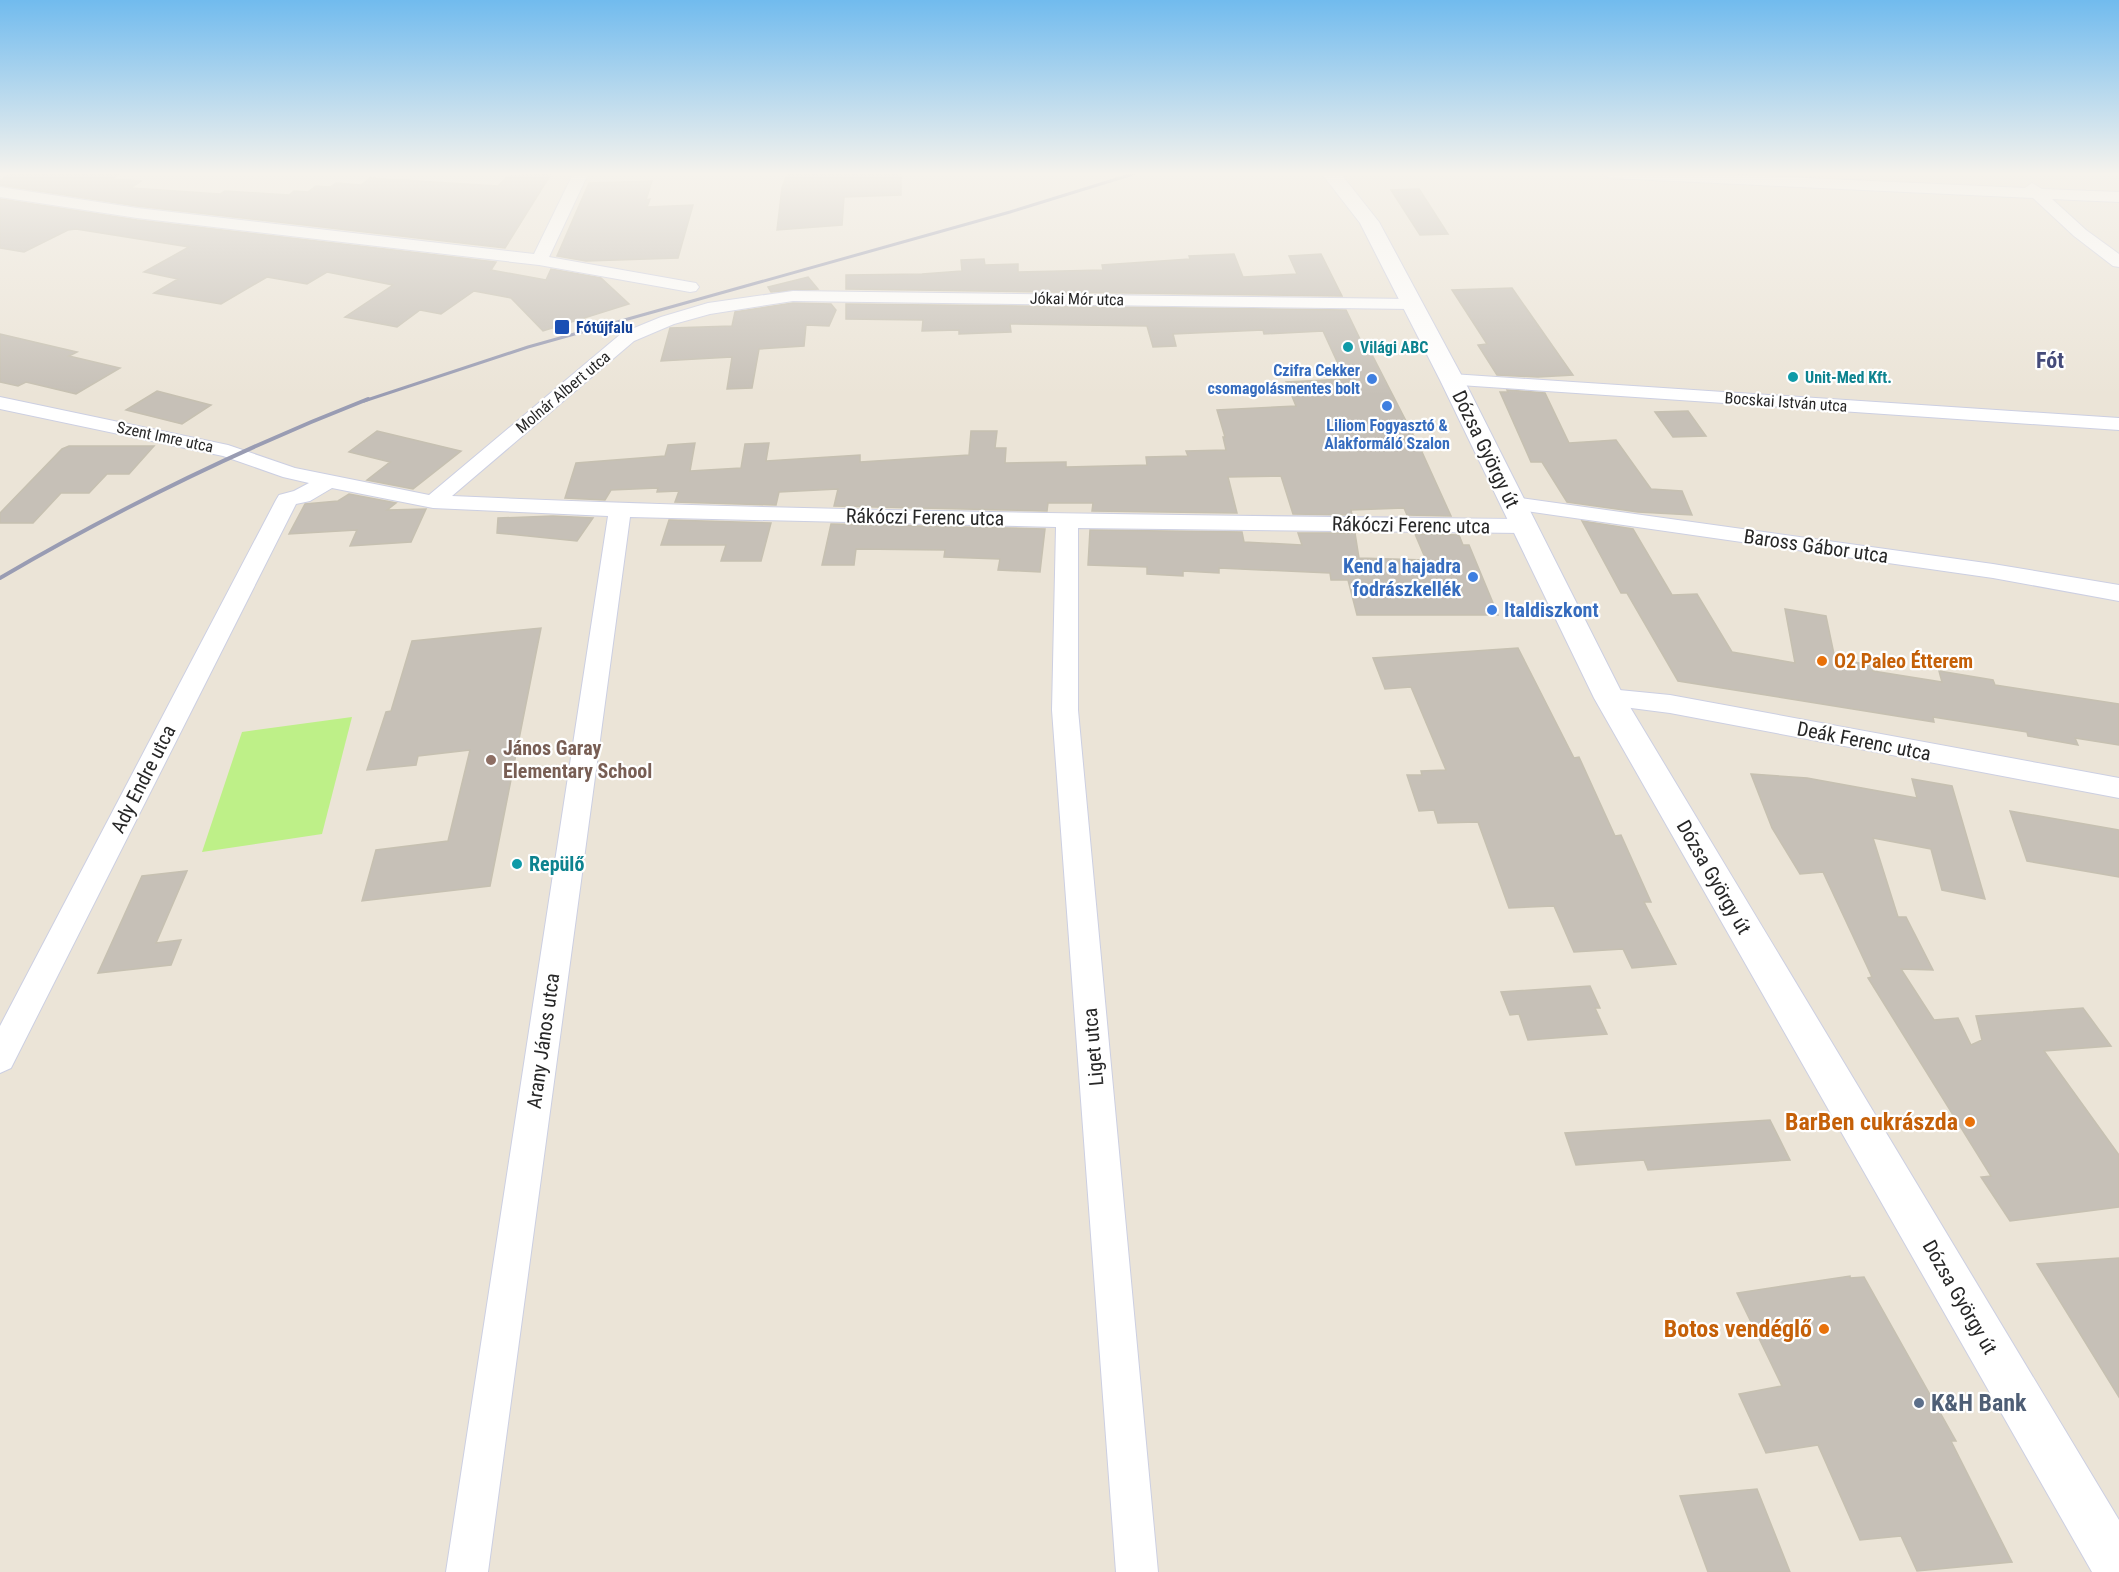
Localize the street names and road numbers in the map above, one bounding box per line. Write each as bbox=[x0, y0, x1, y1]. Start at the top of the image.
street label: Jókai Mór utca bbox=[1030, 289, 1124, 309]
street label: Molnár Albert utca bbox=[512, 347, 614, 437]
street label: Dózsa György út bbox=[1447, 386, 1525, 512]
street label: Bocskai István utca bbox=[1724, 388, 1848, 416]
street label: Szent Imre utca bbox=[115, 417, 215, 457]
street label: Rákóczi Ferenc utca bbox=[846, 504, 1004, 530]
street label: Rákóczi Ferenc utca bbox=[1332, 512, 1490, 538]
street label: Baross Gábor utca bbox=[1742, 524, 1890, 568]
street label: Deák Ferenc utca bbox=[1795, 716, 1933, 766]
street label: Ady Endre utca bbox=[105, 721, 181, 837]
street label: Dózsa György út bbox=[1672, 816, 1756, 938]
street label: Arany János utca bbox=[522, 972, 564, 1110]
street label: Liget utca bbox=[1078, 1007, 1108, 1087]
street label: Dózsa György út bbox=[1918, 1236, 2002, 1358]

